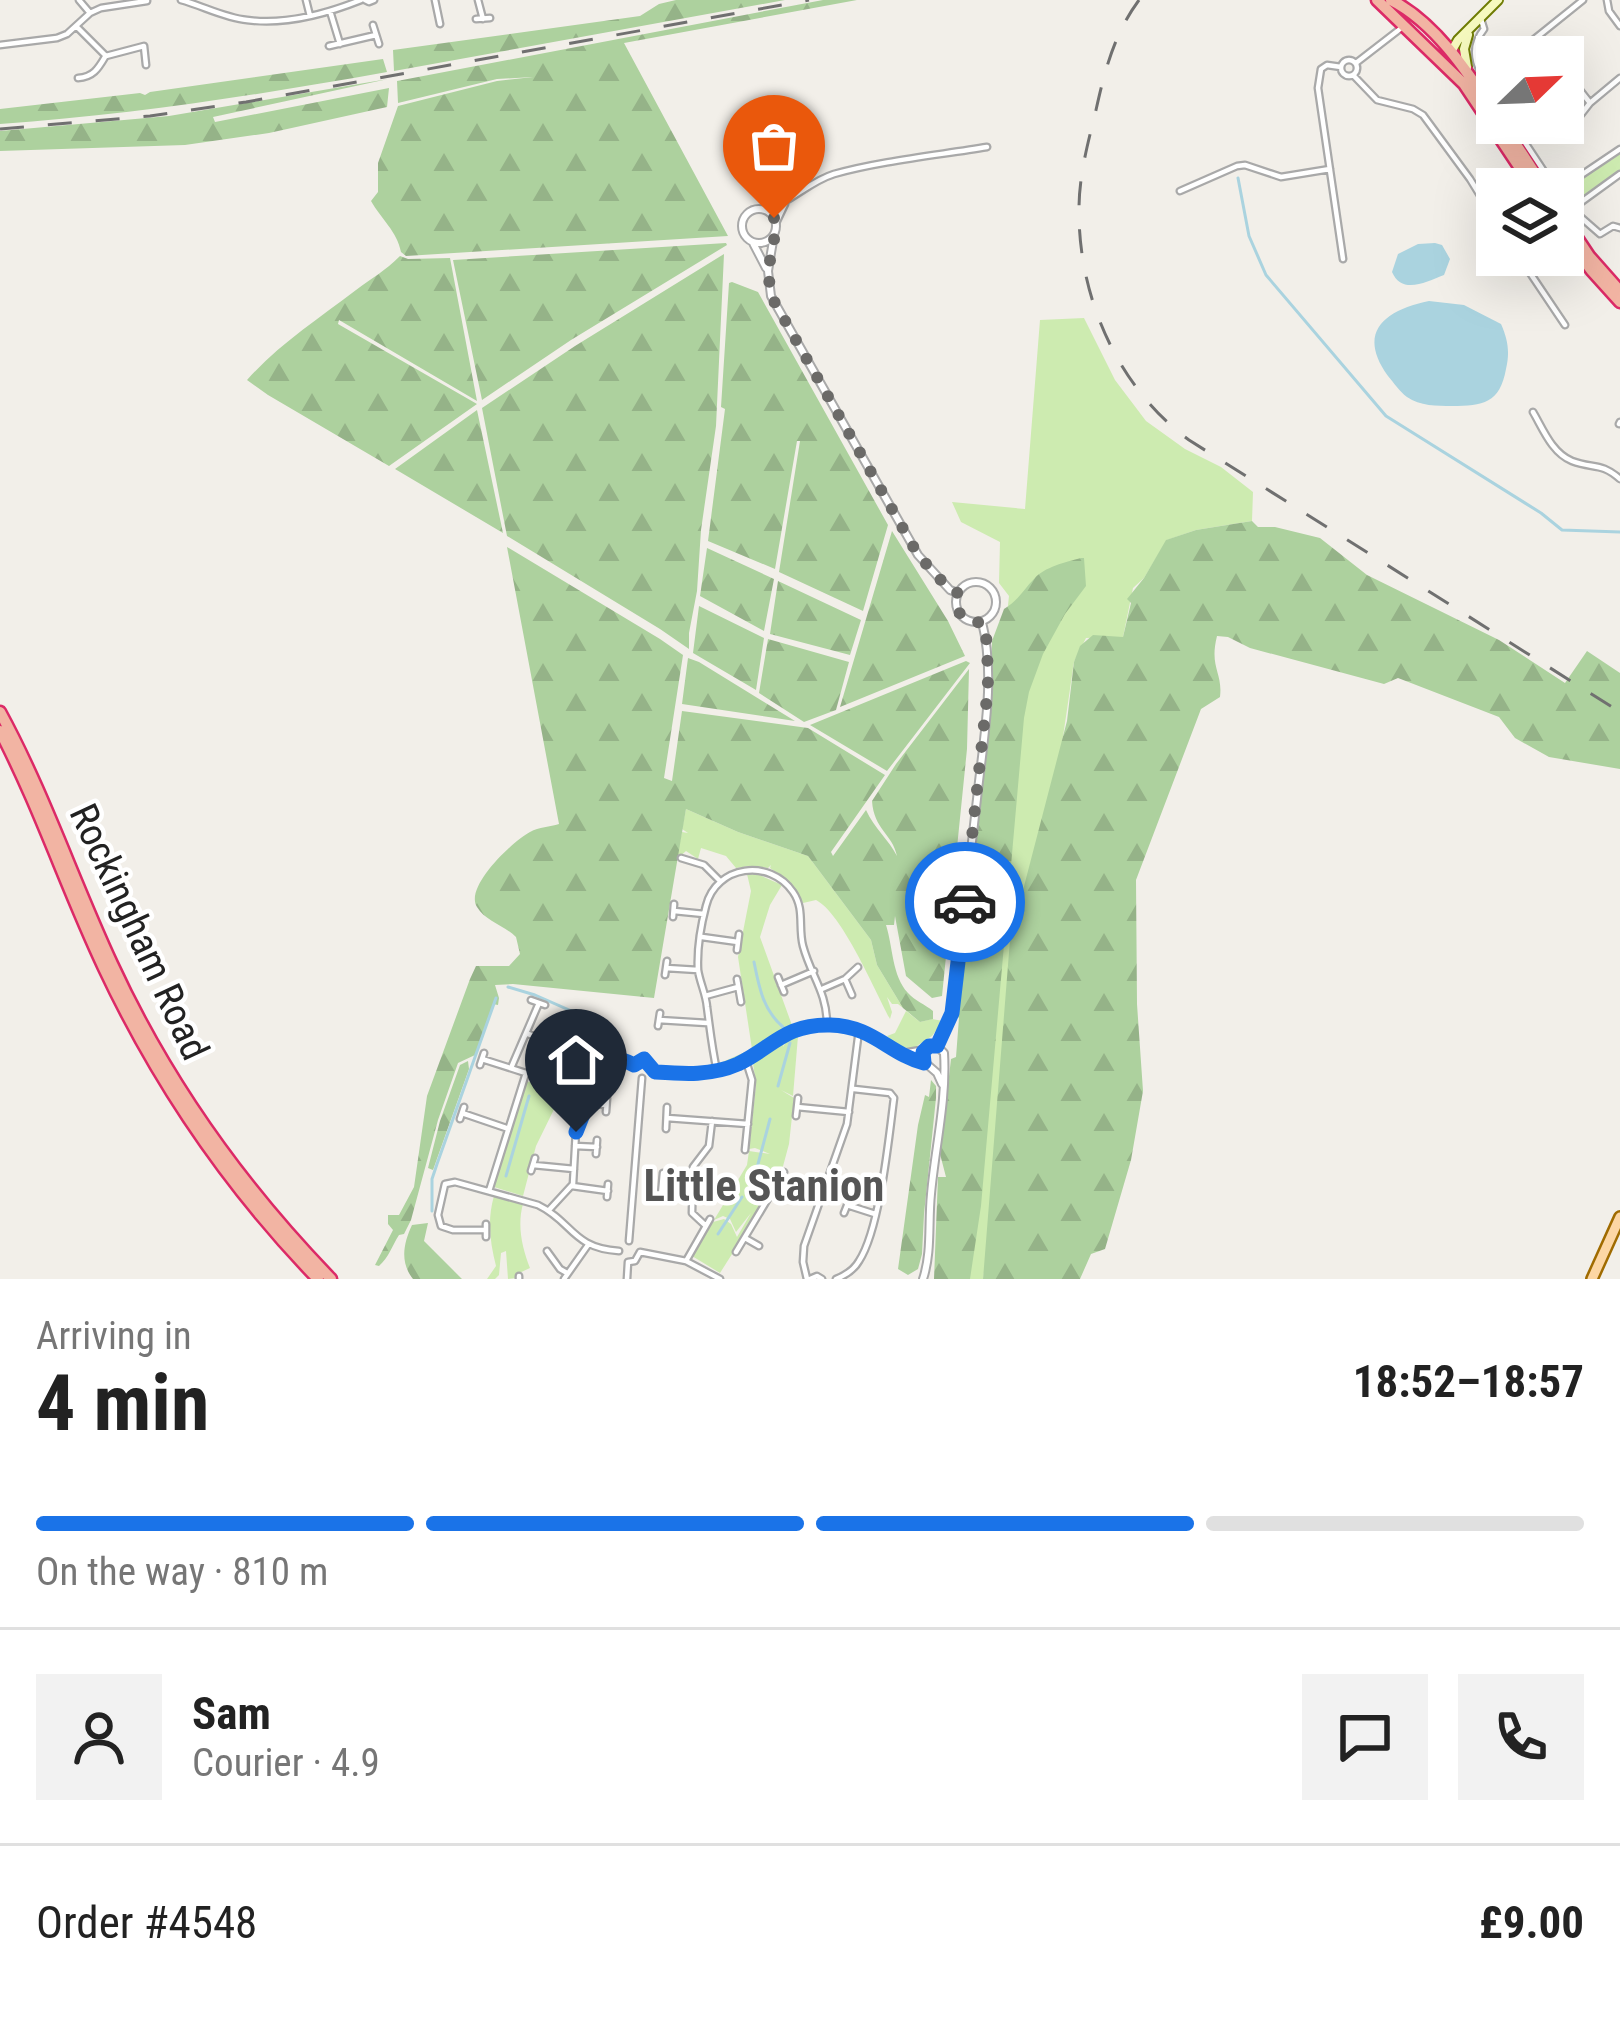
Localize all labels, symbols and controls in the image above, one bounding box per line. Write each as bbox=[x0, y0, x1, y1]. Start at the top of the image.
north arrow bbox=[1476, 36, 1584, 144]
map controls bbox=[1476, 36, 1584, 276]
pin bbox=[723, 95, 825, 218]
icon: bag bbox=[741, 113, 807, 179]
button: layers bbox=[1476, 168, 1584, 276]
street label: Rockingham Road bbox=[60, 797, 218, 1067]
courier bbox=[905, 842, 1025, 962]
icon: car bbox=[932, 869, 998, 935]
pin bbox=[525, 1009, 627, 1132]
icon: home bbox=[543, 1027, 609, 1093]
district label: Little Stanion bbox=[643, 1159, 885, 1212]
text: Arriving in bbox=[36, 1313, 192, 1359]
text: 18:52–18:57 bbox=[1353, 1355, 1584, 1408]
text: 4 min bbox=[36, 1358, 209, 1449]
text: On the way · 810 m bbox=[36, 1549, 328, 1595]
button: person bbox=[36, 1674, 162, 1800]
button: chat bbox=[1302, 1674, 1428, 1800]
button: phone bbox=[1458, 1674, 1584, 1800]
text: Sam bbox=[192, 1687, 271, 1740]
text: Courier · 4.9 bbox=[192, 1740, 380, 1786]
text: Order #4548 bbox=[36, 1896, 257, 1949]
text: £9.00 bbox=[1479, 1896, 1584, 1949]

